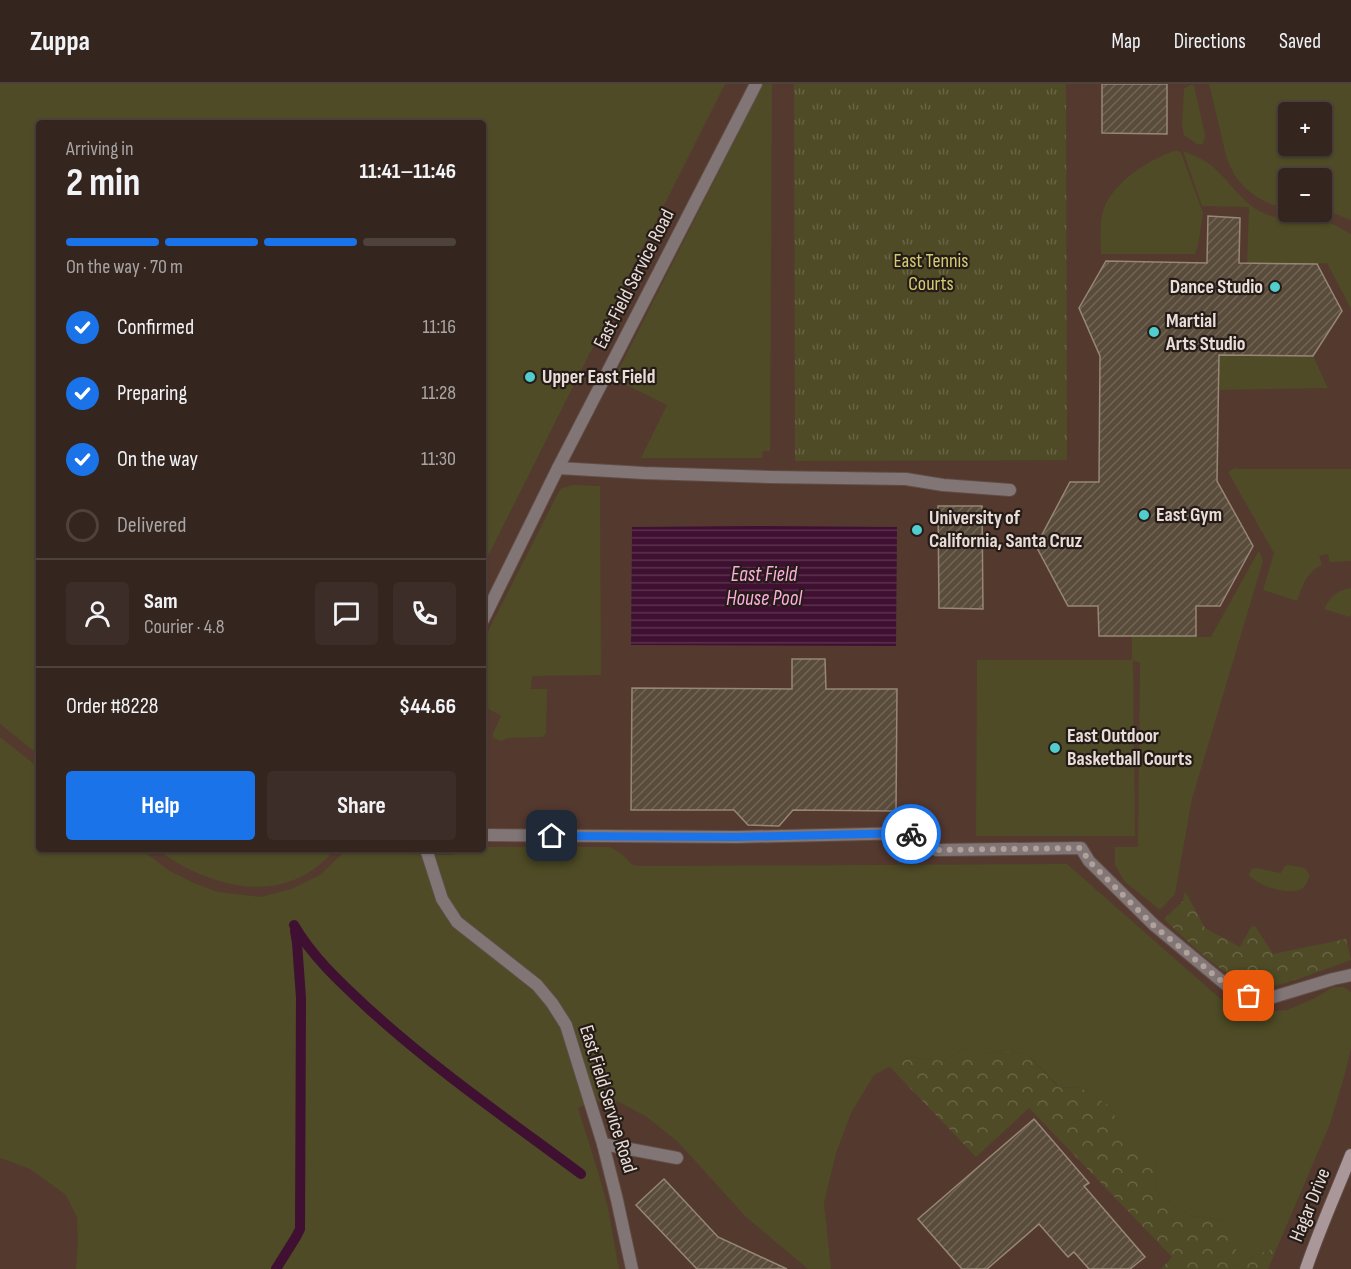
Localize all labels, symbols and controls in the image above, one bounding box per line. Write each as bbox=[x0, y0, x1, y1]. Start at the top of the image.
text: Zuppa bbox=[30, 25, 90, 58]
text: Map bbox=[1111, 29, 1141, 54]
text: Directions bbox=[1174, 29, 1246, 54]
text: Saved bbox=[1279, 29, 1321, 54]
map controls bbox=[1278, 102, 1332, 222]
button: + bbox=[1278, 102, 1332, 156]
text: Arriving in bbox=[66, 137, 134, 161]
text: 11:41–11:46 bbox=[359, 158, 456, 185]
text: 2 min bbox=[66, 160, 140, 207]
button: − bbox=[1278, 168, 1332, 222]
street label: East Field Service Road bbox=[588, 205, 680, 353]
park label: East Tennis Courts bbox=[894, 249, 968, 296]
text: On the way · 70 m bbox=[66, 255, 183, 279]
place label: Dance Studio bbox=[1170, 275, 1263, 299]
marker: Dance Studio bbox=[1268, 280, 1282, 294]
place label: Martial Arts Studio bbox=[1165, 309, 1246, 356]
icon: check bbox=[66, 311, 99, 344]
text: Confirmed bbox=[117, 314, 194, 341]
text: 11:16 bbox=[422, 315, 456, 339]
marker: Martial Arts Studio bbox=[1147, 325, 1161, 339]
place label: Upper East Field bbox=[542, 365, 655, 389]
marker: Upper East Field bbox=[523, 370, 537, 384]
icon: check bbox=[66, 377, 99, 410]
text: Preparing bbox=[117, 380, 187, 407]
text: 11:28 bbox=[421, 381, 456, 405]
icon: check bbox=[66, 443, 99, 476]
text: On the way bbox=[117, 446, 198, 473]
text: 11:30 bbox=[421, 447, 456, 471]
place label: East Gym bbox=[1156, 503, 1222, 527]
place label: University of California, Santa Cruz bbox=[929, 506, 1083, 553]
marker: East Gym bbox=[1137, 508, 1151, 522]
text: Delivered bbox=[117, 512, 186, 539]
marker: University of California, Santa Cruz bbox=[910, 523, 924, 537]
water label: East Field House Pool bbox=[726, 562, 803, 611]
button: person bbox=[66, 582, 129, 645]
button: chat bbox=[315, 582, 378, 645]
button: phone bbox=[393, 582, 456, 645]
text: Sam bbox=[144, 588, 178, 615]
text: Courier · 4.8 bbox=[144, 615, 225, 639]
text: Order #8228 bbox=[66, 693, 158, 720]
text: $44.66 bbox=[399, 693, 456, 720]
place label: East Outdoor Basketball Courts bbox=[1067, 724, 1192, 771]
marker: East Outdoor Basketball Courts bbox=[1048, 741, 1062, 755]
button: Help bbox=[66, 771, 255, 840]
button: Share bbox=[267, 771, 456, 840]
courier bbox=[881, 804, 941, 864]
pin bbox=[526, 810, 577, 861]
icon: bike bbox=[895, 818, 928, 851]
icon: home bbox=[535, 819, 568, 852]
pin bbox=[1223, 970, 1274, 1021]
icon: bag bbox=[1232, 979, 1265, 1012]
street label: East Field Service Road bbox=[574, 1022, 642, 1176]
street label: Hagar Drive bbox=[1284, 1165, 1336, 1245]

